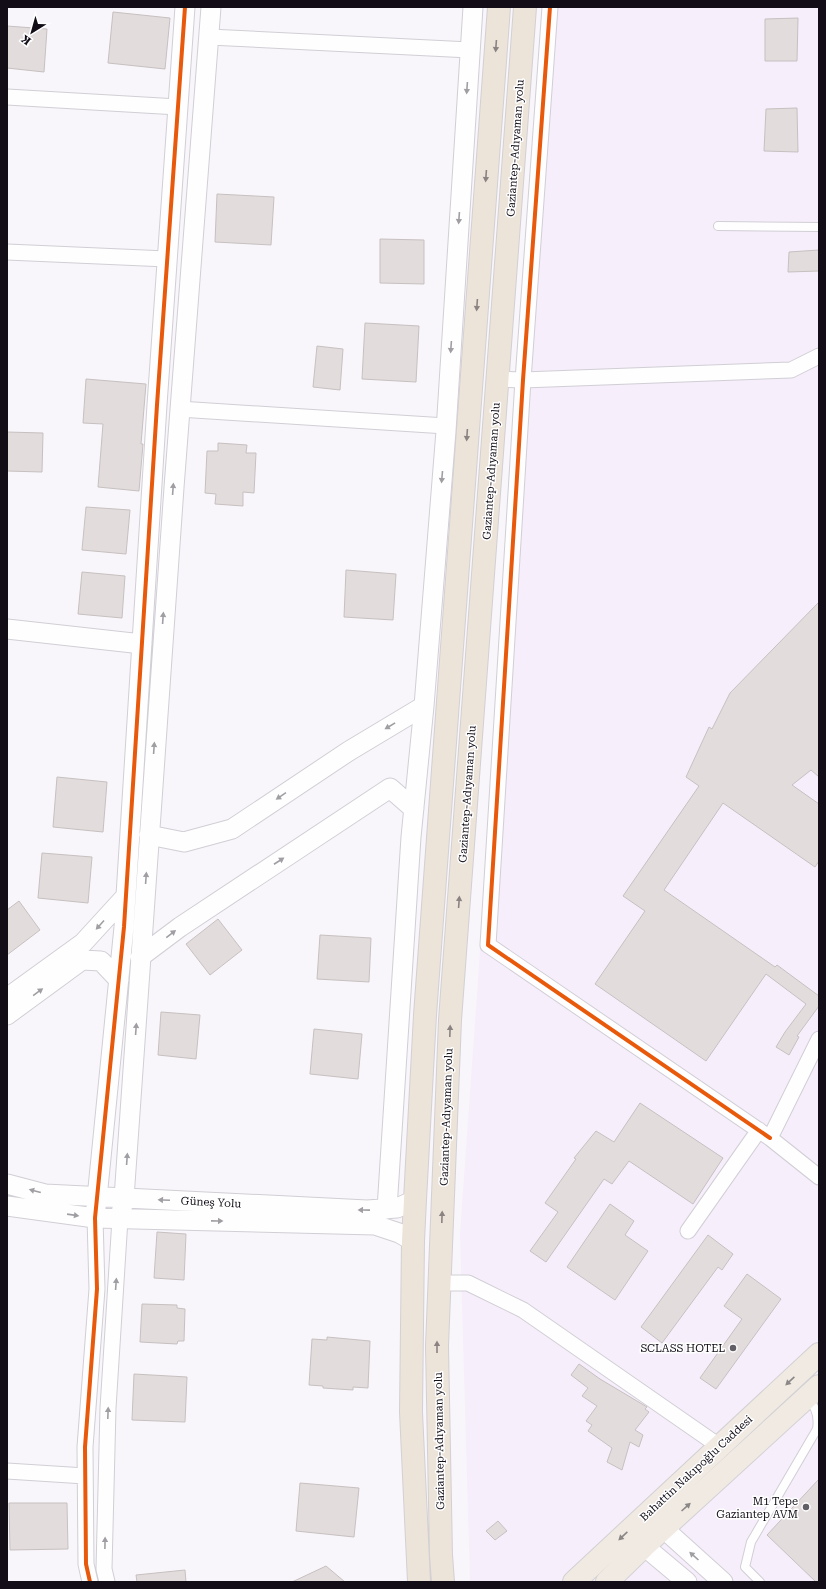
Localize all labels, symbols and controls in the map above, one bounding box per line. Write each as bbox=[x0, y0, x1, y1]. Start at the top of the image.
north arrow bbox=[12, 12, 52, 52]
text: K bbox=[19, 32, 34, 47]
one-way arrow bbox=[492, 40, 499, 52]
street label: Gaziantep-Adıyaman yolu bbox=[504, 79, 527, 217]
one-way arrow bbox=[464, 82, 471, 94]
one-way arrow bbox=[483, 170, 490, 182]
one-way arrow bbox=[456, 212, 463, 224]
one-way arrow bbox=[473, 299, 480, 311]
one-way arrow bbox=[448, 341, 455, 353]
street label: Gaziantep-Adıyaman yolu bbox=[480, 402, 503, 540]
one-way arrow bbox=[464, 429, 471, 441]
one-way arrow bbox=[439, 471, 446, 483]
one-way arrow bbox=[170, 482, 177, 495]
one-way arrow bbox=[160, 612, 167, 624]
one-way arrow bbox=[385, 723, 396, 730]
street label: Gaziantep-Adıyaman yolu bbox=[456, 725, 479, 863]
one-way arrow bbox=[151, 742, 158, 754]
one-way arrow bbox=[275, 793, 287, 800]
one-way arrow bbox=[274, 857, 284, 865]
one-way arrow bbox=[142, 872, 149, 884]
one-way arrow bbox=[456, 896, 463, 908]
one-way arrow bbox=[95, 920, 105, 930]
one-way arrow bbox=[166, 929, 177, 938]
one-way arrow bbox=[33, 988, 44, 996]
one-way arrow bbox=[132, 1023, 139, 1035]
one-way arrow bbox=[447, 1024, 453, 1037]
street label: Gaziantep-Adıyaman yolu bbox=[438, 1048, 455, 1186]
one-way arrow bbox=[123, 1153, 130, 1165]
one-way arrow bbox=[29, 1188, 41, 1194]
street label: Güneş Yolu bbox=[180, 1194, 242, 1211]
one-way arrow bbox=[158, 1196, 170, 1203]
one-way arrow bbox=[358, 1206, 370, 1213]
one-way arrow bbox=[439, 1210, 445, 1223]
one-way arrow bbox=[67, 1212, 79, 1218]
one-way arrow bbox=[211, 1218, 224, 1224]
one-way arrow bbox=[112, 1278, 119, 1290]
one-way arrow bbox=[434, 1340, 440, 1353]
place label: SCLASS HOTEL bbox=[640, 1342, 725, 1355]
marker: SCLASS HOTEL bbox=[728, 1343, 738, 1353]
street label: Gaziantep-Adıyaman yolu bbox=[432, 1372, 447, 1510]
one-way arrow bbox=[785, 1376, 795, 1386]
one-way arrow bbox=[104, 1407, 111, 1419]
street label: Bahattin Nakıpoğlu Caddesi bbox=[637, 1413, 756, 1524]
place label: M1 Tepe Gaziantep AVM bbox=[716, 1495, 798, 1521]
marker: M1 Tepe Gaziantep AVM bbox=[801, 1502, 811, 1512]
one-way arrow bbox=[682, 1503, 691, 1512]
one-way arrow bbox=[618, 1531, 628, 1541]
one-way arrow bbox=[102, 1536, 108, 1549]
one-way arrow bbox=[689, 1551, 699, 1560]

